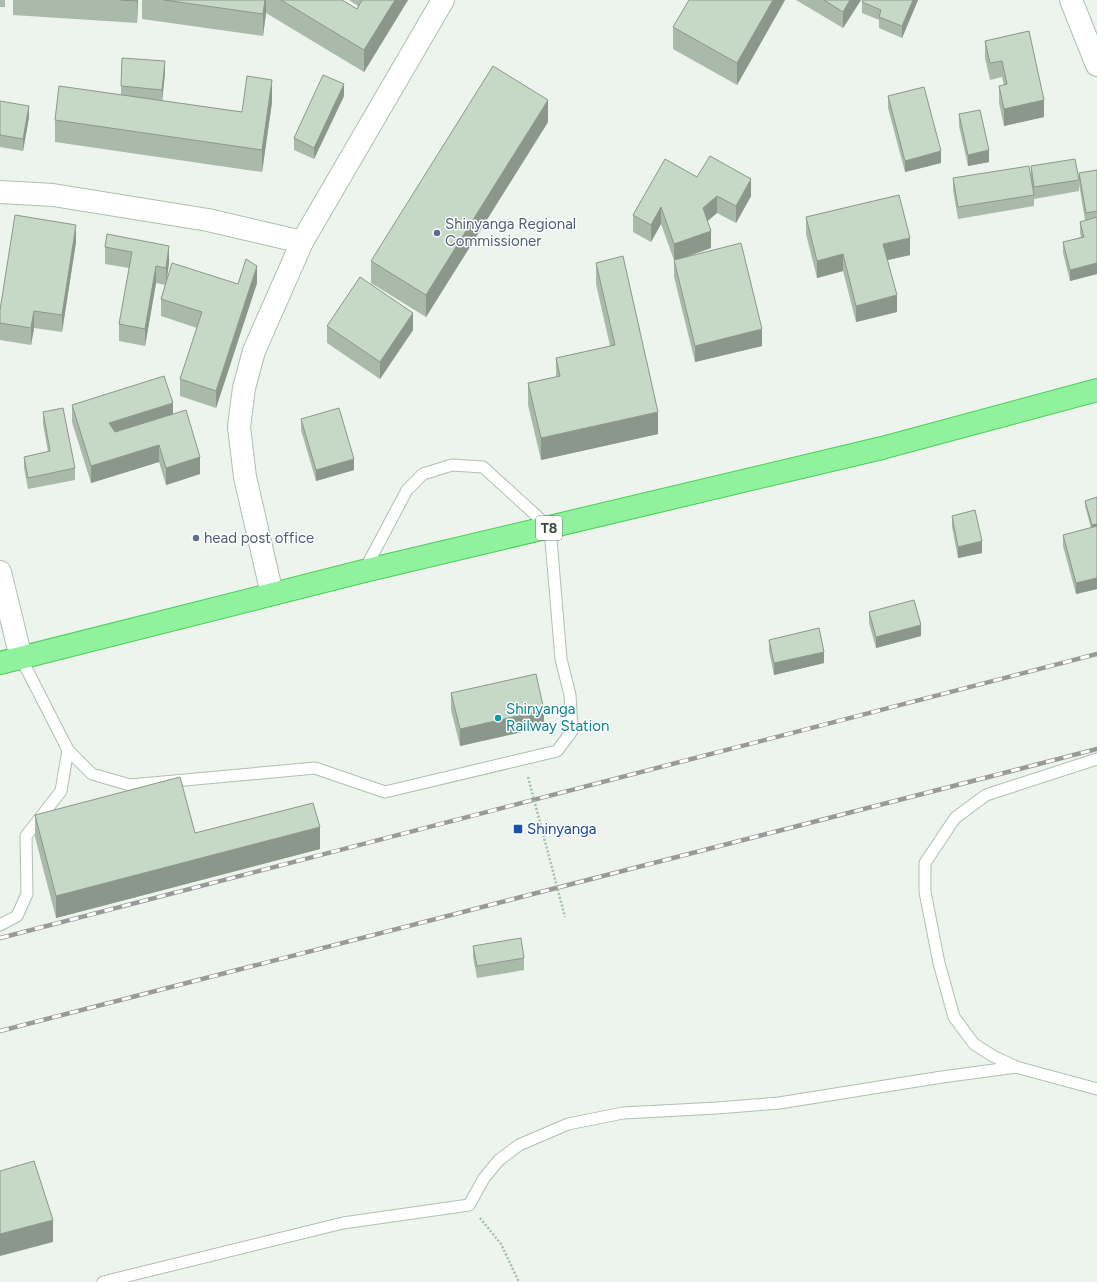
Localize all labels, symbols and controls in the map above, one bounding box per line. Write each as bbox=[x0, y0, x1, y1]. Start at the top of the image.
place label: Shinyanga Regional Commissioner bbox=[445, 215, 576, 250]
marker: Shinyanga Regional Commissioner bbox=[432, 228, 442, 238]
road number: T8 bbox=[536, 516, 562, 540]
place label: head post office bbox=[204, 529, 314, 547]
marker: head post office bbox=[191, 533, 201, 543]
place label: Shinyanga Railway Station bbox=[506, 700, 609, 735]
marker: Shinyanga Railway Station bbox=[493, 713, 503, 723]
place label: Shinyanga bbox=[527, 820, 597, 838]
marker: Shinyanga bbox=[512, 823, 524, 835]

